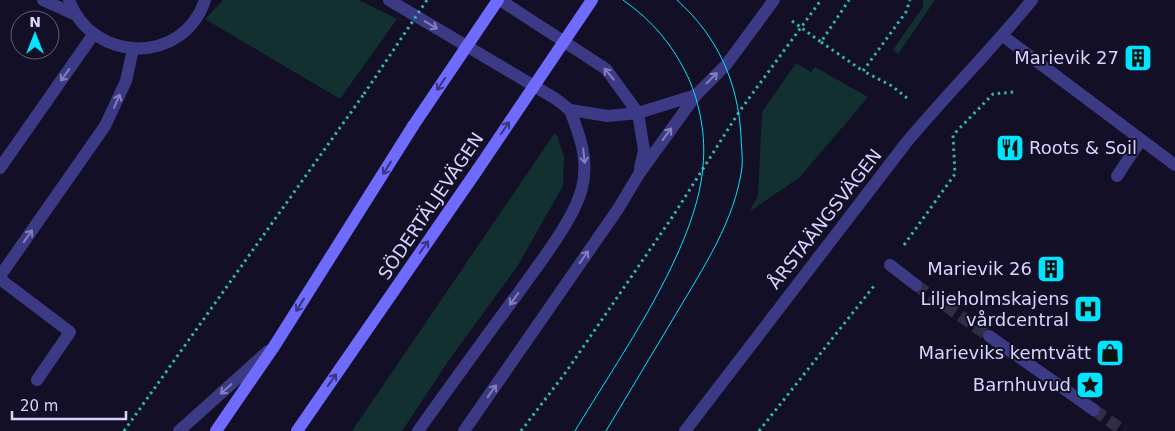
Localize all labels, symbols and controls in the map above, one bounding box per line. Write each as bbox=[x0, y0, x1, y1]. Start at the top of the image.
north arrow bbox=[10, 10, 60, 60]
text: N bbox=[29, 14, 41, 30]
one-way arrow bbox=[424, 20, 438, 30]
building icon: Marievik 27 bbox=[1123, 43, 1153, 73]
place label: Marievik 27 bbox=[1014, 47, 1119, 68]
one-way arrow bbox=[60, 67, 70, 81]
one-way arrow bbox=[604, 68, 615, 81]
one-way arrow bbox=[706, 72, 718, 84]
one-way arrow bbox=[436, 77, 447, 91]
one-way arrow bbox=[112, 94, 122, 109]
one-way arrow bbox=[500, 122, 510, 136]
one-way arrow bbox=[662, 127, 672, 141]
street label: SÖDERTÄLJEVÄGEN bbox=[374, 128, 488, 283]
restaurant icon: Roots & Soil bbox=[995, 133, 1025, 163]
place label: Roots & Soil bbox=[1029, 137, 1137, 158]
street label: ÅRSTAÄNGSVÄGEN bbox=[763, 145, 886, 293]
one-way arrow bbox=[579, 148, 589, 164]
one-way arrow bbox=[381, 160, 391, 174]
one-way arrow bbox=[23, 229, 33, 243]
one-way arrow bbox=[419, 240, 429, 254]
one-way arrow bbox=[579, 250, 589, 264]
building icon: Marievik 26 bbox=[1036, 254, 1066, 284]
place label: Marievik 26 bbox=[927, 258, 1032, 279]
place label: Liljeholmskajens vårdcentral bbox=[921, 288, 1069, 330]
one-way arrow bbox=[508, 292, 519, 305]
hospital icon: Liljeholmskajens vårdcentral bbox=[1073, 294, 1103, 324]
one-way arrow bbox=[295, 298, 306, 312]
shop icon: Marieviks kemtvätt bbox=[1095, 338, 1125, 368]
place label: Marieviks kemtvätt bbox=[919, 342, 1091, 363]
place icon: Barnhuvud bbox=[1075, 370, 1105, 400]
one-way arrow bbox=[327, 374, 337, 388]
place label: Barnhuvud bbox=[973, 374, 1071, 395]
one-way arrow bbox=[219, 383, 232, 395]
one-way arrow bbox=[487, 384, 497, 398]
scale bar bbox=[12, 388, 126, 420]
text: 20 m bbox=[20, 397, 58, 415]

